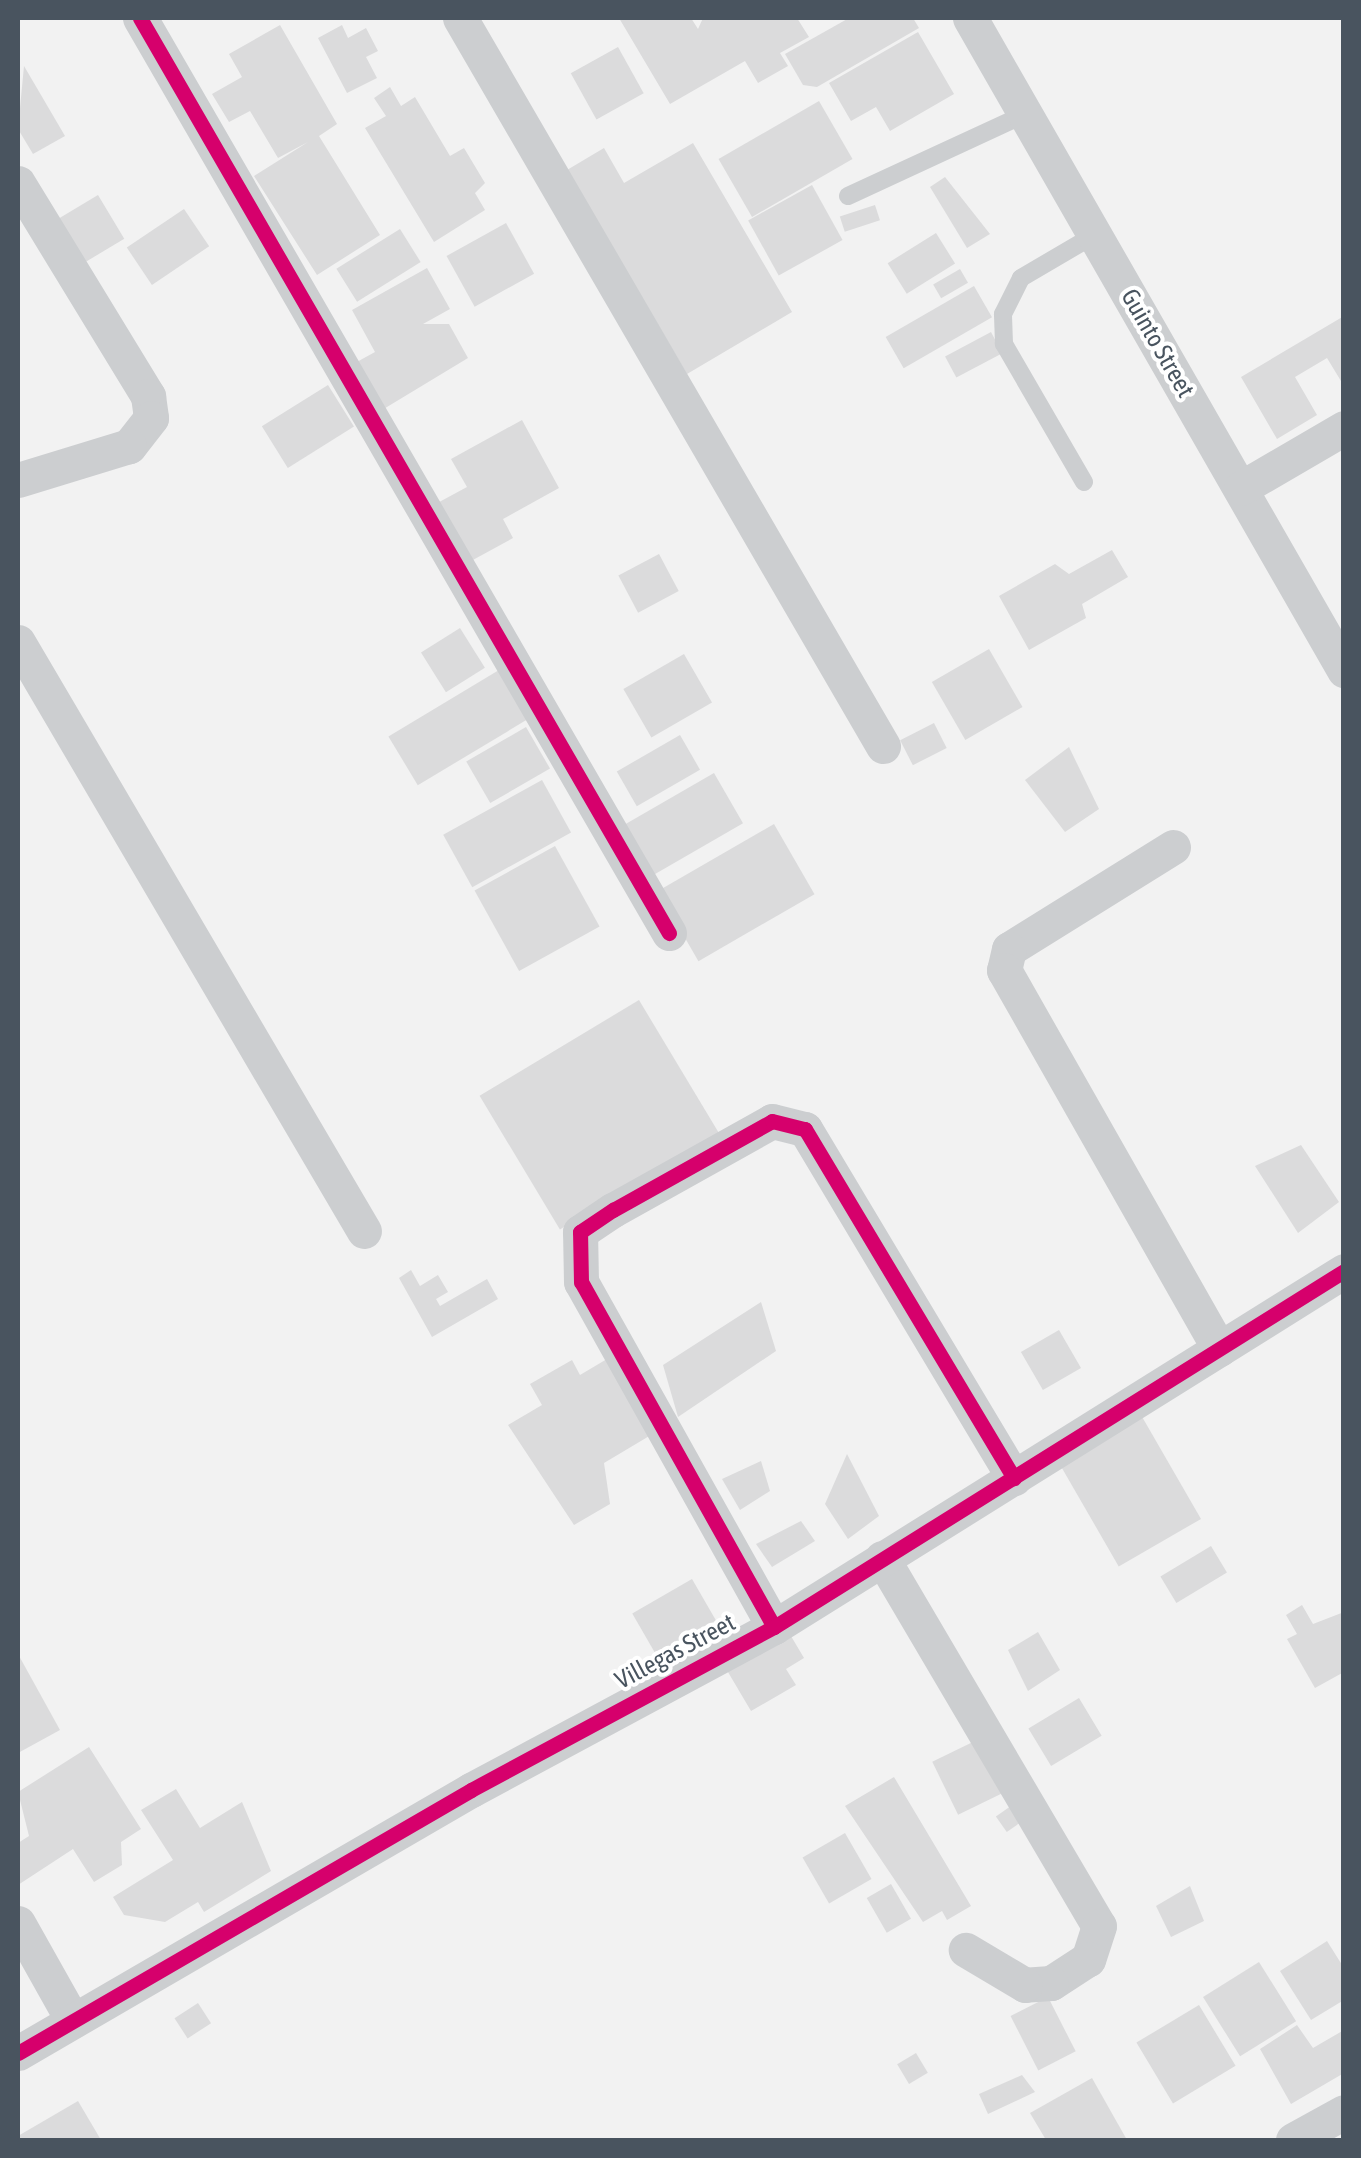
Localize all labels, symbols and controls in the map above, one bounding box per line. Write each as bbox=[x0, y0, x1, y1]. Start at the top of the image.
street label: Guinto Street bbox=[1115, 283, 1201, 403]
street label: Villegas Street bbox=[610, 1607, 740, 1695]

